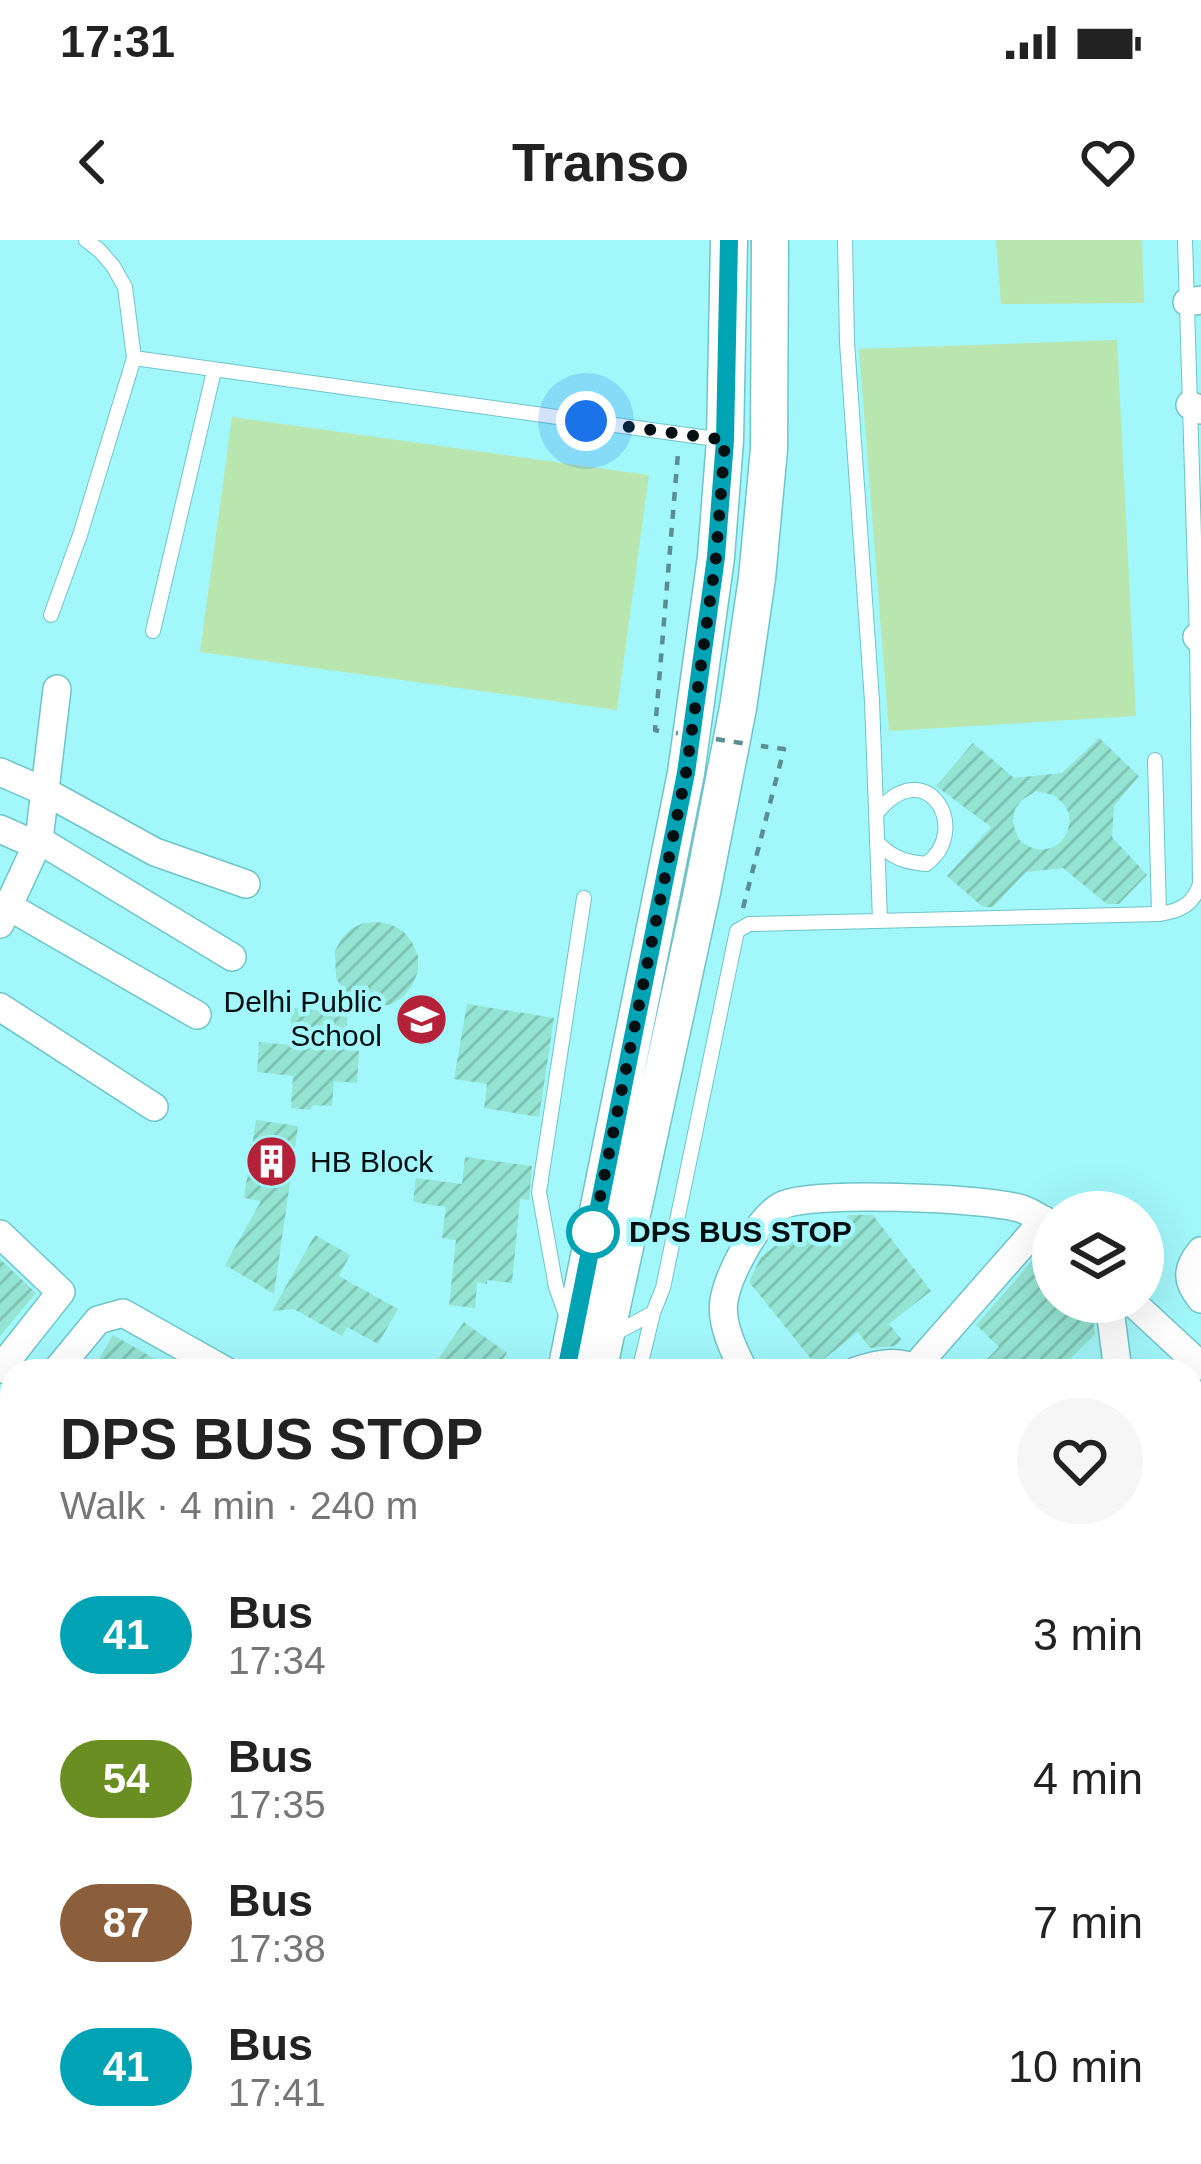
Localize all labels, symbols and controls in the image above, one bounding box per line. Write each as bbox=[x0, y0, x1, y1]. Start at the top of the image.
text: 17:31 bbox=[60, 16, 175, 67]
icon: back bbox=[60, 129, 126, 195]
icon: heart bbox=[1075, 129, 1141, 195]
text: Transo bbox=[512, 132, 689, 192]
your location bbox=[556, 391, 616, 451]
place label: Delhi Public School bbox=[224, 985, 382, 1052]
school or university icon: Delhi Public School bbox=[393, 991, 449, 1047]
building icon: HB Block bbox=[243, 1134, 299, 1190]
place label: HB Block bbox=[310, 1145, 434, 1178]
map controls bbox=[1032, 1191, 1164, 1323]
button: layers bbox=[1032, 1191, 1164, 1323]
marker: DPS BUS STOP bbox=[568, 1207, 618, 1257]
place label: DPS BUS STOP bbox=[629, 1215, 852, 1248]
button: heart bbox=[1017, 1398, 1143, 1524]
text: DPS BUS STOP bbox=[60, 1407, 483, 1471]
text: Walk · 4 min · 240 m bbox=[60, 1484, 418, 1527]
text: Bus bbox=[228, 1587, 313, 1638]
text: 3 min bbox=[1033, 1609, 1143, 1660]
text: 41 bbox=[103, 1611, 149, 1658]
text: 17:34 bbox=[228, 1639, 326, 1682]
text: Bus bbox=[228, 1731, 313, 1782]
text: 4 min bbox=[1033, 1753, 1143, 1804]
text: 54 bbox=[103, 1755, 149, 1802]
text: 17:35 bbox=[228, 1783, 326, 1826]
text: Bus bbox=[228, 1875, 313, 1926]
text: 7 min bbox=[1033, 1897, 1143, 1948]
text: 87 bbox=[103, 1899, 149, 1946]
text: 17:38 bbox=[228, 1927, 326, 1970]
text: Bus bbox=[228, 2019, 313, 2070]
text: 10 min bbox=[1008, 2041, 1143, 2092]
text: 41 bbox=[103, 2043, 149, 2090]
text: 17:41 bbox=[228, 2071, 326, 2114]

